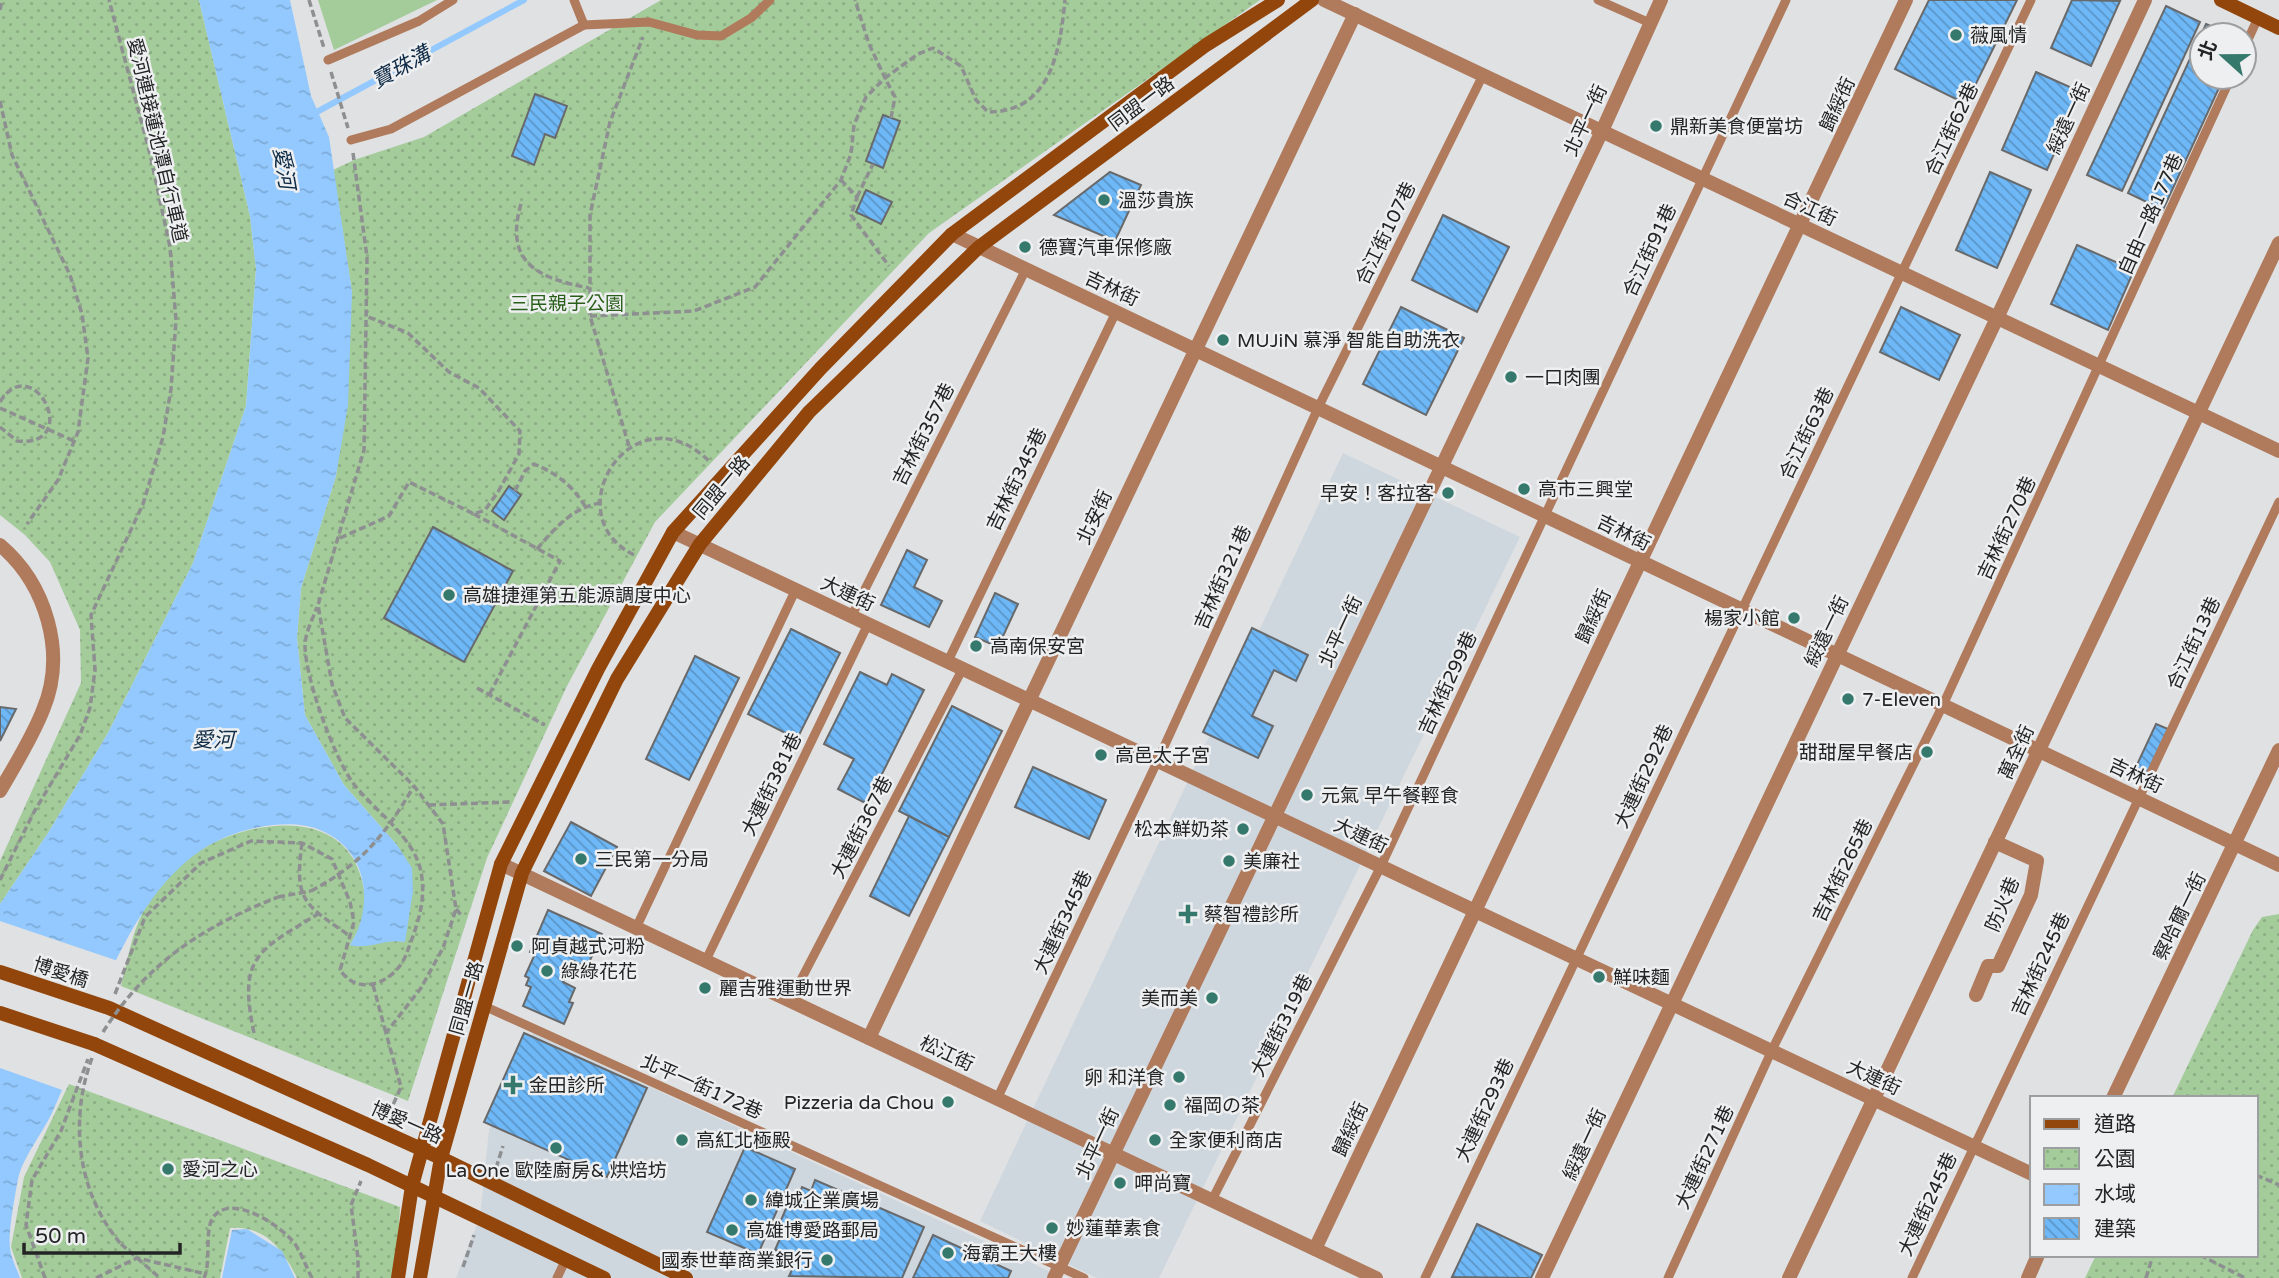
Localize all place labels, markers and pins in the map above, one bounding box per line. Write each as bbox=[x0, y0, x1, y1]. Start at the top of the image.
place label: 薇風情 bbox=[1970, 25, 2027, 47]
marker: 薇風情 bbox=[1948, 27, 1964, 43]
place label: 鼎新美食便當坊 bbox=[1670, 116, 1803, 138]
marker: 鼎新美食便當坊 bbox=[1648, 118, 1664, 134]
place label: 溫莎貴族 bbox=[1118, 190, 1194, 212]
marker: 溫莎貴族 bbox=[1096, 192, 1112, 208]
place label: 德寶汽車保修廠 bbox=[1039, 237, 1172, 259]
marker: 德寶汽車保修廠 bbox=[1017, 239, 1033, 255]
place label: MUJiN 慕淨 智能自助洗衣 bbox=[1237, 330, 1460, 352]
marker: MUJiN 慕淨 智能自助洗衣 bbox=[1215, 332, 1231, 348]
place label: 一口肉團 bbox=[1525, 367, 1601, 389]
marker: 一口肉團 bbox=[1503, 369, 1519, 385]
place label: 高市三興堂 bbox=[1538, 479, 1633, 501]
marker: 高市三興堂 bbox=[1516, 481, 1532, 497]
place label: 早安！客拉客 bbox=[1320, 483, 1434, 505]
marker: 早安！客拉客 bbox=[1440, 485, 1456, 501]
place label: 高雄捷運第五能源調度中心 bbox=[463, 585, 691, 607]
marker: 高雄捷運第五能源調度中心 bbox=[441, 587, 457, 603]
place label: 楊家小館 bbox=[1704, 608, 1780, 630]
marker: 楊家小館 bbox=[1786, 610, 1802, 626]
place label: 高南保安宮 bbox=[990, 636, 1085, 658]
marker: 高南保安宮 bbox=[968, 638, 984, 654]
place label: 7-Eleven bbox=[1862, 689, 1941, 711]
marker: 7-Eleven bbox=[1840, 691, 1856, 707]
place label: 甜甜屋早餐店 bbox=[1799, 742, 1913, 764]
marker: 甜甜屋早餐店 bbox=[1919, 744, 1935, 760]
place label: 高邑太子宮 bbox=[1115, 745, 1210, 767]
marker: 高邑太子宮 bbox=[1093, 747, 1109, 763]
place label: 元氣 早午餐輕食 bbox=[1321, 785, 1459, 807]
marker: 元氣 早午餐輕食 bbox=[1299, 787, 1315, 803]
place label: 松本鮮奶茶 bbox=[1134, 819, 1229, 841]
marker: 松本鮮奶茶 bbox=[1235, 821, 1251, 837]
place label: 三民第一分局 bbox=[595, 849, 709, 871]
marker: 三民第一分局 bbox=[573, 851, 589, 867]
place label: 美廉社 bbox=[1243, 851, 1300, 873]
marker: 美廉社 bbox=[1221, 853, 1237, 869]
marker: 蔡智禮診所 bbox=[1178, 904, 1198, 924]
place label: 蔡智禮診所 bbox=[1204, 904, 1299, 926]
place label: 阿貞越式河粉 bbox=[531, 936, 645, 958]
marker: 阿貞越式河粉 bbox=[509, 938, 525, 954]
place label: 綠綠花花 bbox=[561, 961, 637, 983]
marker: 綠綠花花 bbox=[539, 963, 555, 979]
place label: 鮮味麵 bbox=[1613, 967, 1670, 989]
marker: 鮮味麵 bbox=[1591, 969, 1607, 985]
place label: 麗吉雅運動世界 bbox=[719, 978, 852, 1000]
marker: 麗吉雅運動世界 bbox=[697, 980, 713, 996]
place label: 美而美 bbox=[1141, 988, 1198, 1010]
marker: 美而美 bbox=[1204, 990, 1220, 1006]
place label: 卵 和洋食 bbox=[1084, 1067, 1165, 1089]
marker: 卵 和洋食 bbox=[1171, 1069, 1187, 1085]
marker: 金田診所 bbox=[503, 1075, 523, 1095]
place label: 金田診所 bbox=[529, 1075, 605, 1097]
place label: Pizzeria da Chou bbox=[784, 1092, 934, 1114]
marker: Pizzeria da Chou bbox=[940, 1094, 956, 1110]
place label: 福岡の茶 bbox=[1184, 1095, 1260, 1117]
marker: 福岡の茶 bbox=[1162, 1097, 1178, 1113]
place label: 高紅北極殿 bbox=[696, 1130, 791, 1152]
place label: 全家便利商店 bbox=[1169, 1130, 1283, 1152]
marker: 高紅北極殿 bbox=[674, 1132, 690, 1148]
marker: 全家便利商店 bbox=[1147, 1132, 1163, 1148]
marker: La One 歐陸廚房& 烘焙坊 bbox=[548, 1140, 564, 1156]
place label: 愛河之心 bbox=[182, 1159, 258, 1181]
place label: La One 歐陸廚房& 烘焙坊 bbox=[446, 1160, 666, 1182]
marker: 愛河之心 bbox=[160, 1161, 176, 1177]
place label: 呷尚寶 bbox=[1134, 1173, 1191, 1195]
marker: 呷尚寶 bbox=[1112, 1175, 1128, 1191]
place label: 緯城企業廣場 bbox=[765, 1190, 879, 1212]
marker: 緯城企業廣場 bbox=[743, 1192, 759, 1208]
place label: 妙蓮華素食 bbox=[1066, 1218, 1161, 1240]
place label: 高雄博愛路郵局 bbox=[746, 1220, 879, 1242]
marker: 妙蓮華素食 bbox=[1044, 1220, 1060, 1236]
marker: 高雄博愛路郵局 bbox=[724, 1222, 740, 1238]
place label: 海霸王大樓 bbox=[962, 1243, 1057, 1265]
marker: 海霸王大樓 bbox=[940, 1245, 956, 1261]
place label: 國泰世華商業銀行 bbox=[661, 1250, 813, 1272]
marker: 國泰世華商業銀行 bbox=[819, 1252, 835, 1268]

